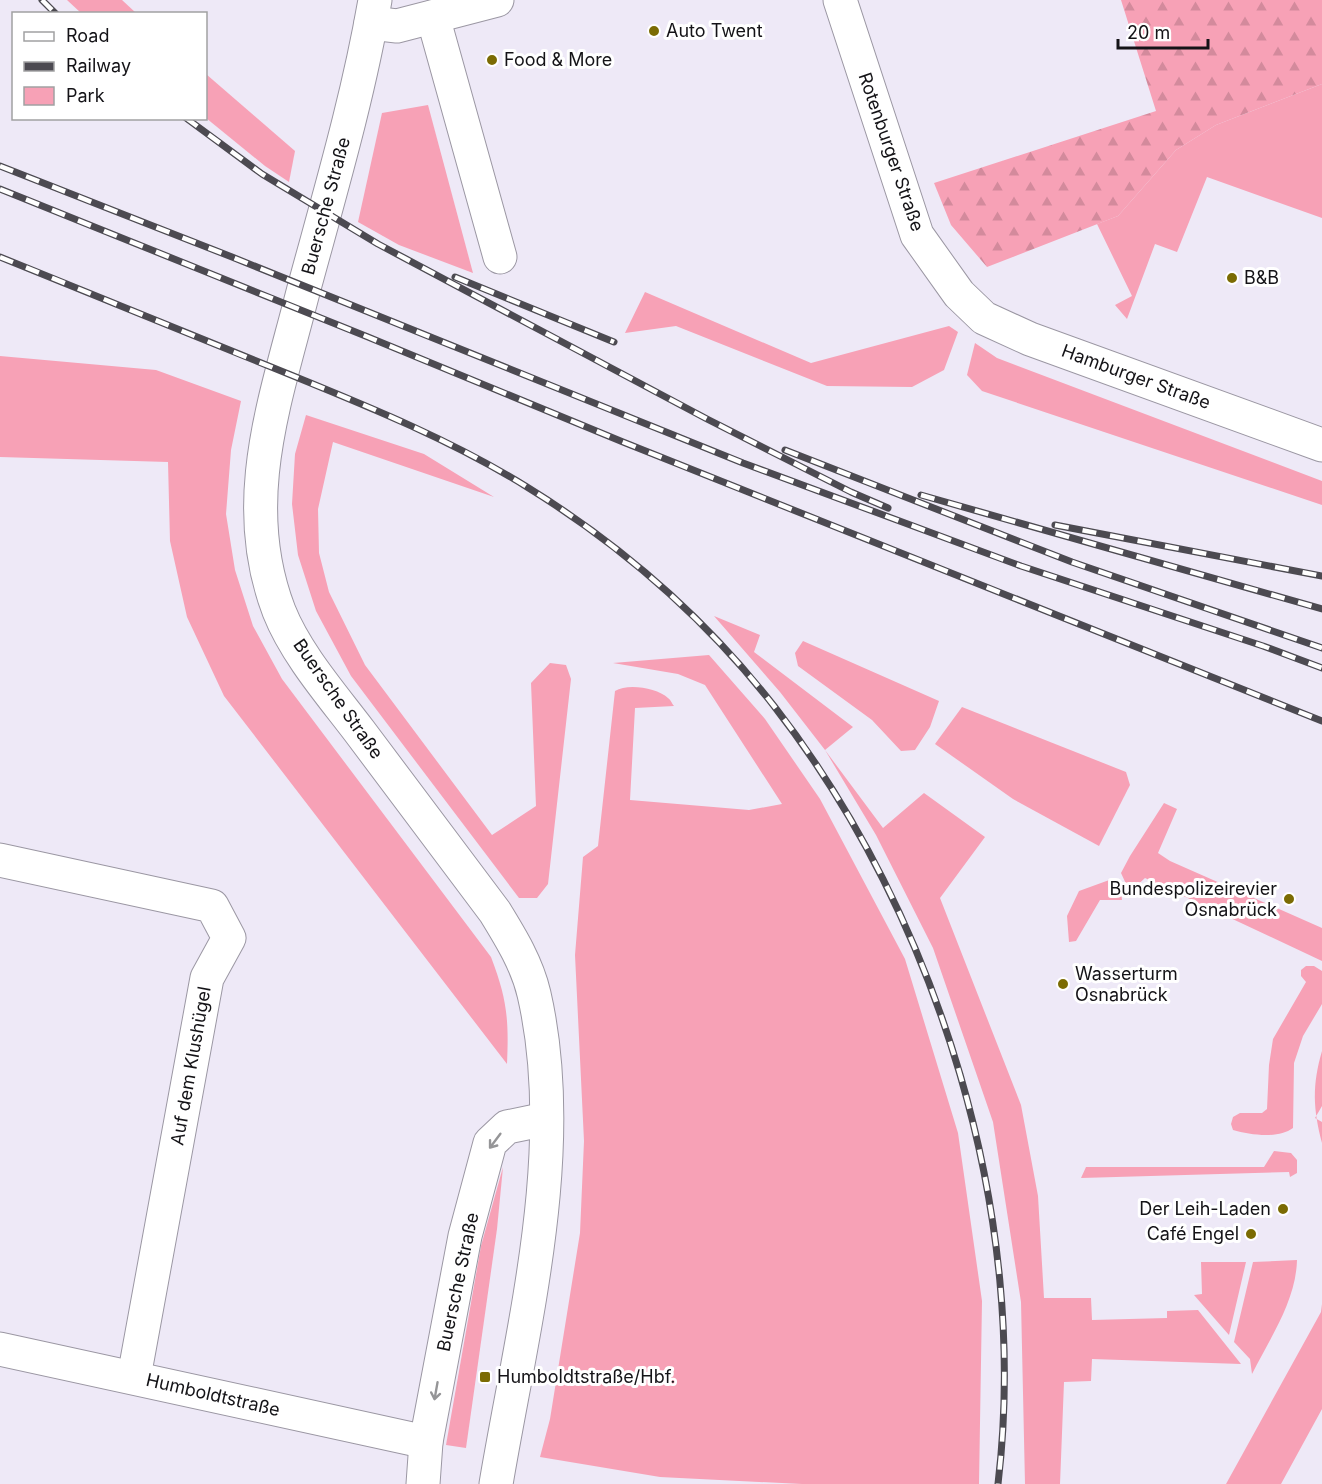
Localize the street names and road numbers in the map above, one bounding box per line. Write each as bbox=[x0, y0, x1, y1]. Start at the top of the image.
street label: Rotenburger Straße bbox=[854, 70, 928, 234]
street label: Buersche Straße bbox=[297, 135, 354, 277]
street label: Hamburger Straße bbox=[1059, 340, 1213, 413]
street label: Buersche Straße bbox=[289, 635, 388, 763]
street label: Auf dem Klushügel bbox=[166, 985, 215, 1147]
street label: Buersche Straße bbox=[433, 1210, 483, 1353]
street label: Humboldtstraße bbox=[144, 1369, 282, 1420]

